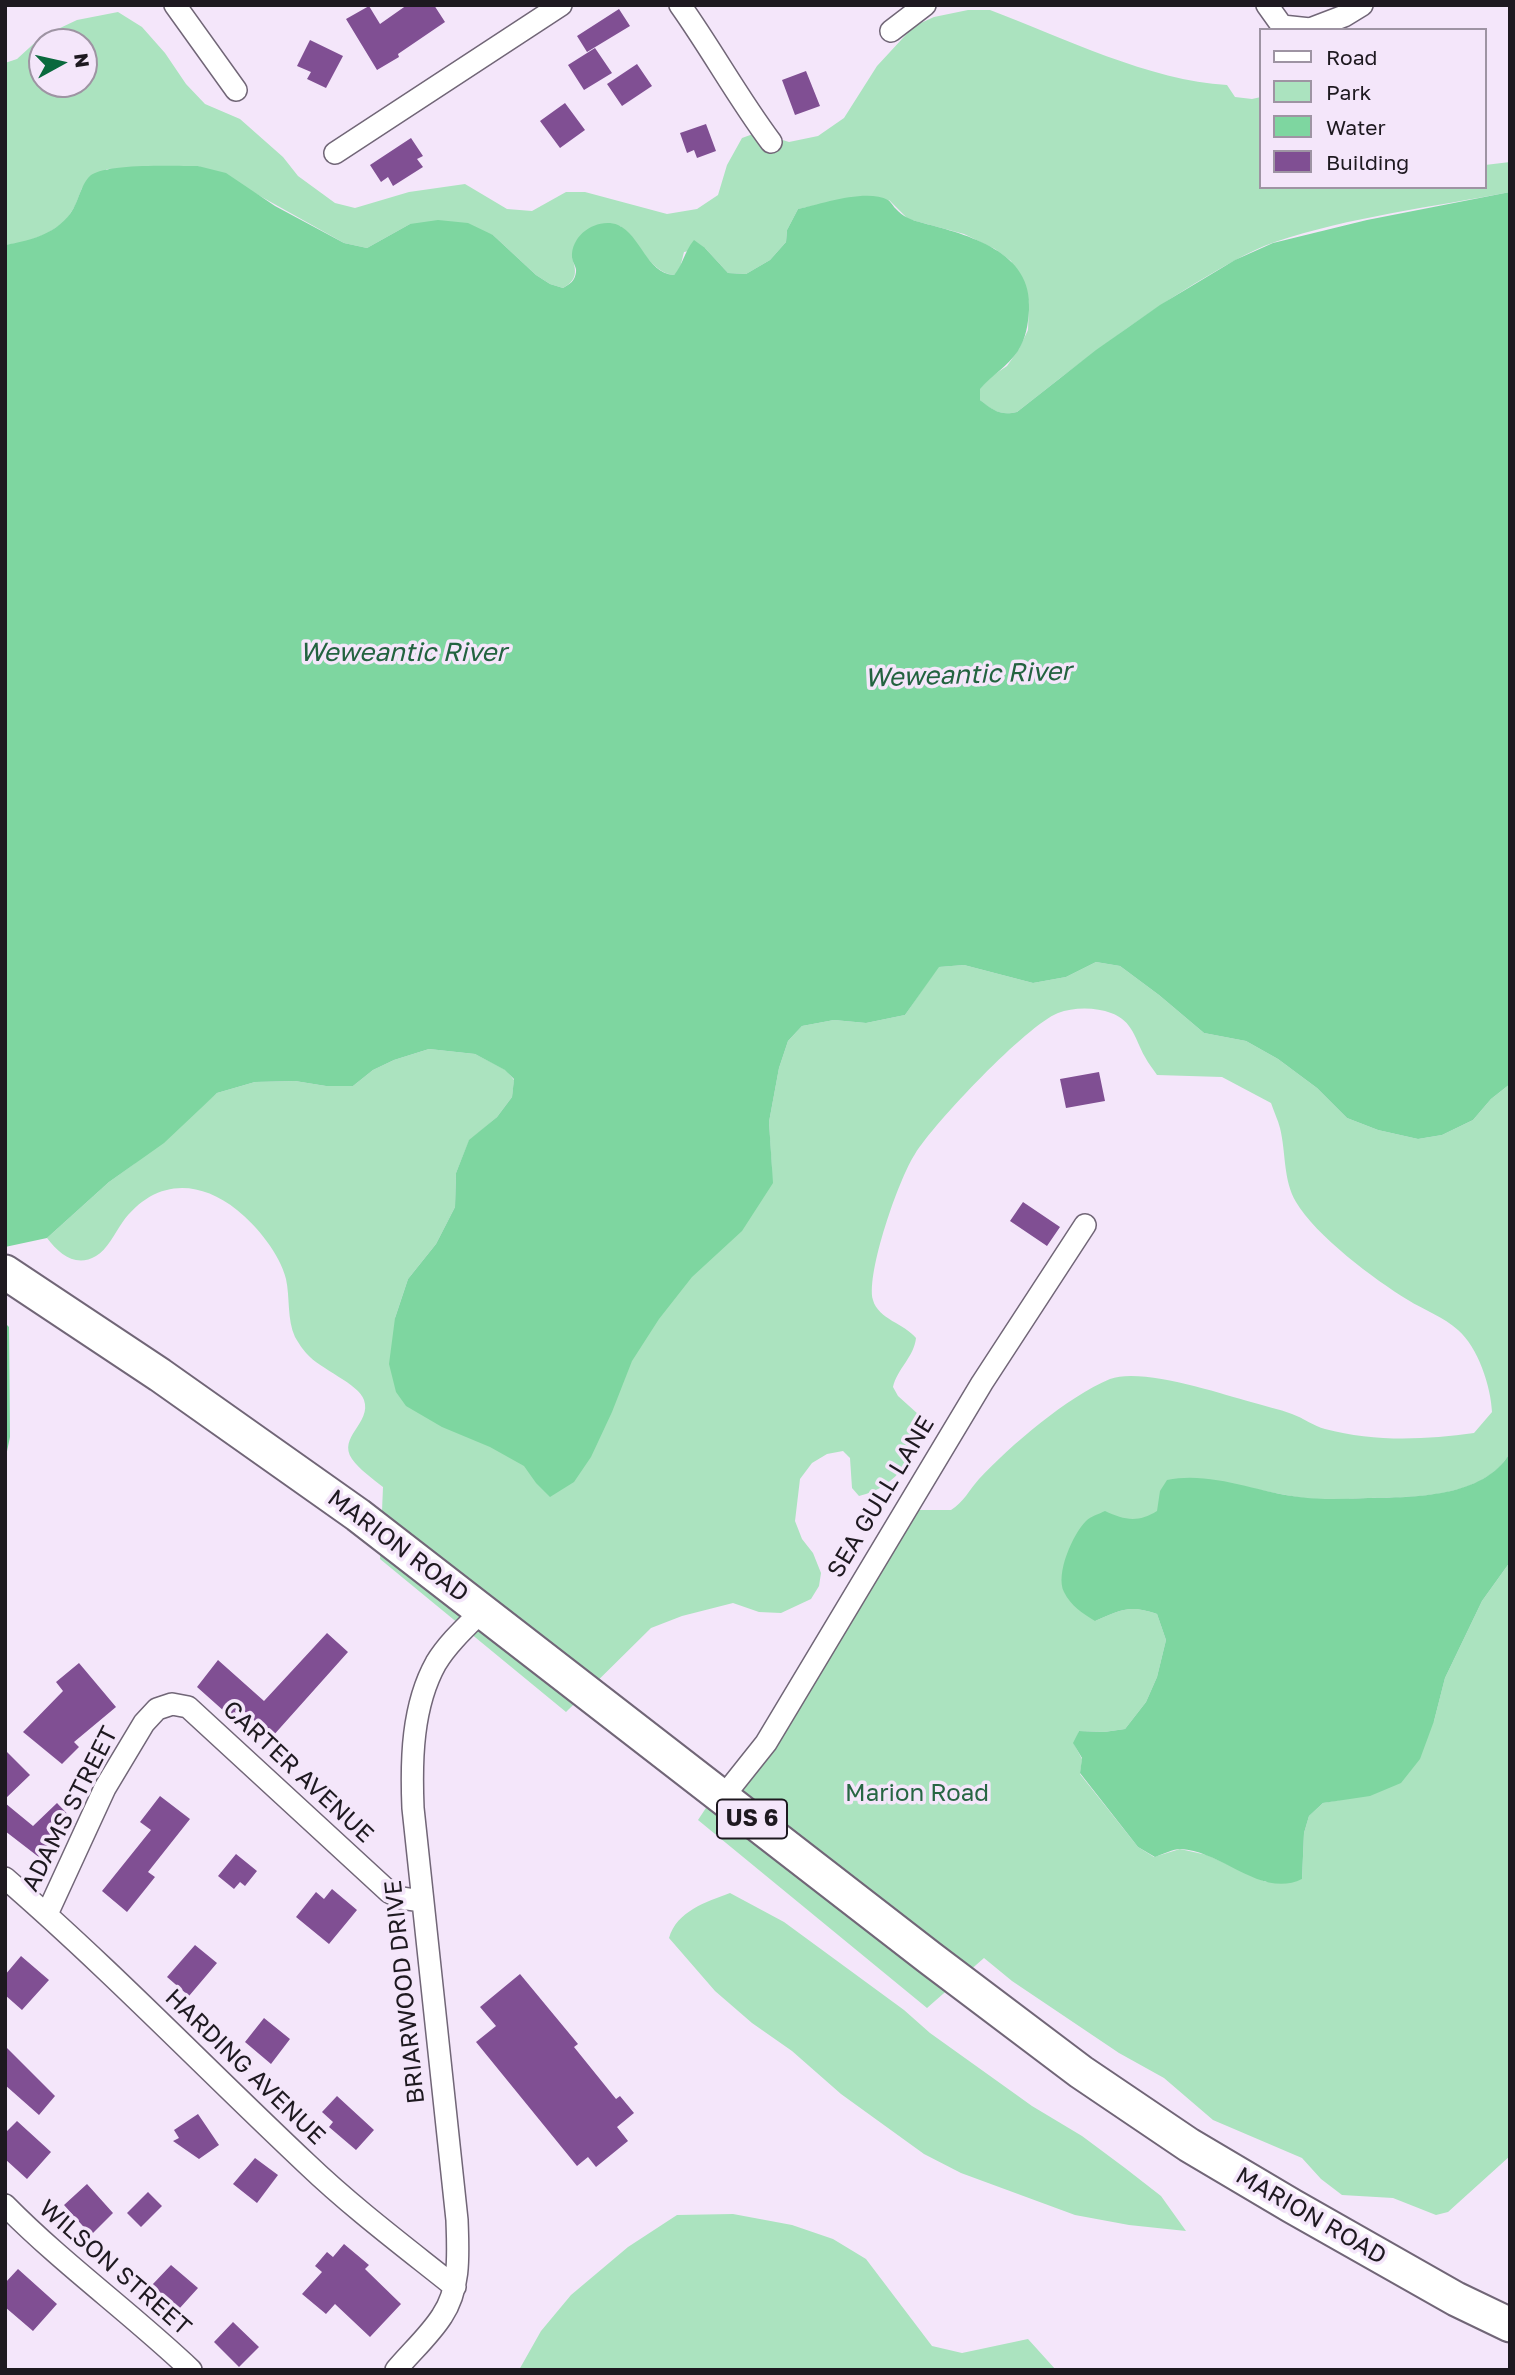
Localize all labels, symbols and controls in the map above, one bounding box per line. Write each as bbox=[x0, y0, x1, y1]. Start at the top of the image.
north arrow bbox=[28, 28, 98, 98]
legend bbox=[1260, 28, 1487, 189]
text: Road bbox=[1326, 44, 1377, 70]
text: N bbox=[70, 52, 95, 69]
text: Park bbox=[1326, 79, 1371, 105]
text: Water bbox=[1326, 114, 1386, 140]
text: Building bbox=[1326, 149, 1409, 175]
water label: Weweantic River bbox=[300, 637, 506, 669]
water label: Weweantic River bbox=[864, 656, 1072, 694]
street label: SEA GULL LANE bbox=[821, 1411, 941, 1583]
street label: MARION ROAD bbox=[322, 1484, 474, 1608]
street label: CARTER AVENUE bbox=[217, 1695, 379, 1849]
street label: ADAMS STREET bbox=[16, 1722, 124, 1896]
park label: Marion Road bbox=[845, 1779, 989, 1807]
road number: US 6 bbox=[717, 1800, 787, 1838]
street label: BRIARWOOD DRIVE bbox=[379, 1879, 431, 2105]
street label: HARDING AVENUE bbox=[159, 1983, 331, 2151]
street label: MARION ROAD bbox=[1231, 2161, 1391, 2271]
street label: WILSON STREET bbox=[33, 2194, 197, 2342]

